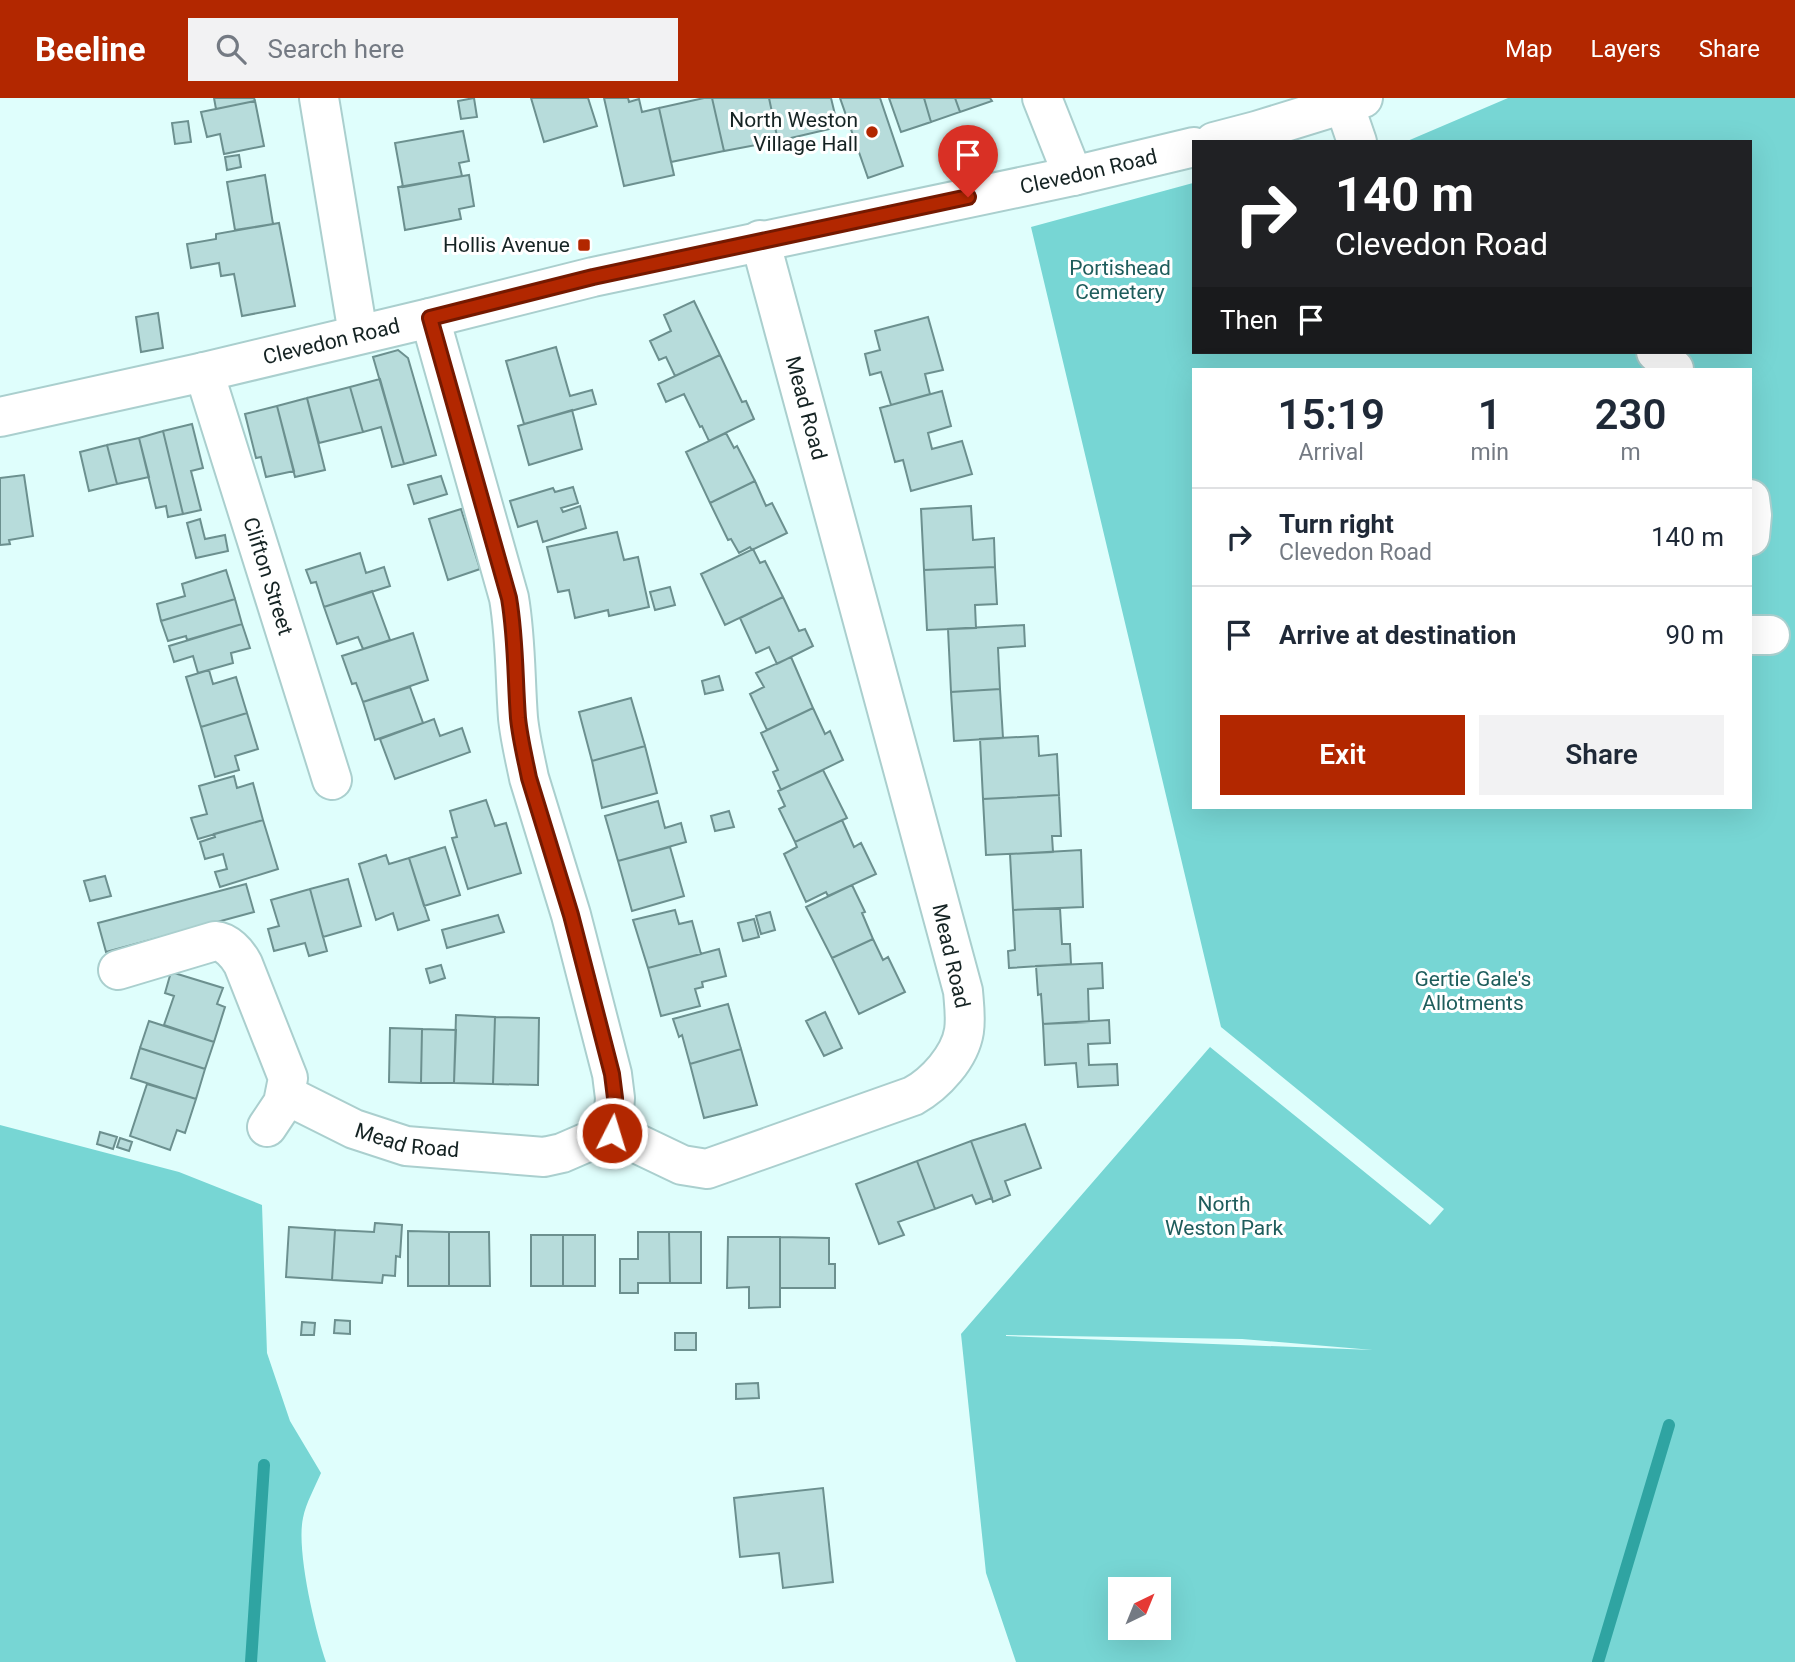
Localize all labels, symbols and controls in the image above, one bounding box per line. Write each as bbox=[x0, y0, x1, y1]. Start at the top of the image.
search box bbox=[188, 18, 678, 81]
text: Beeline bbox=[35, 30, 146, 69]
icon: search bbox=[212, 30, 250, 68]
text: Search here bbox=[268, 34, 404, 64]
text: Map bbox=[1505, 35, 1553, 63]
text: Layers bbox=[1591, 35, 1661, 63]
text: Share bbox=[1699, 35, 1760, 63]
place label: North Weston Village Hall bbox=[729, 108, 858, 156]
marker: North Weston Village Hall bbox=[864, 124, 880, 140]
pin bbox=[938, 125, 998, 197]
icon: arrive bbox=[949, 136, 987, 174]
street label: Clevedon Road bbox=[1018, 144, 1160, 199]
text: 140 m bbox=[1335, 166, 1474, 223]
icon: right bbox=[1220, 168, 1311, 259]
text: Clevedon Road bbox=[1335, 225, 1548, 263]
place label: Hollis Avenue bbox=[443, 233, 570, 257]
marker: Hollis Avenue bbox=[576, 237, 592, 253]
park label: Portishead Cemetery bbox=[1069, 256, 1171, 304]
icon: arrive bbox=[1292, 301, 1330, 339]
text: Then bbox=[1220, 305, 1278, 335]
street label: Clevedon Road bbox=[261, 314, 402, 369]
street label: Mead Road bbox=[781, 354, 831, 462]
text: 15:19 bbox=[1278, 390, 1385, 439]
text: 1 bbox=[1478, 390, 1502, 439]
text: 230 bbox=[1594, 390, 1666, 439]
text: Arrival bbox=[1299, 439, 1364, 466]
text: min bbox=[1470, 439, 1509, 466]
text: m bbox=[1620, 439, 1641, 466]
text: Turn right bbox=[1279, 509, 1394, 539]
street label: Clifton Street bbox=[238, 514, 298, 638]
icon: right bbox=[1220, 518, 1258, 556]
text: 140 m bbox=[1651, 522, 1724, 552]
text: Clevedon Road bbox=[1279, 539, 1432, 566]
icon: arrive bbox=[1220, 616, 1258, 654]
text: Arrive at destination bbox=[1279, 620, 1516, 650]
text: 90 m bbox=[1666, 620, 1724, 650]
button: Exit bbox=[1220, 715, 1465, 795]
button: Share bbox=[1479, 715, 1724, 795]
street label: Mead Road bbox=[927, 902, 975, 1010]
park label: Gertie Gale's Allotments bbox=[1415, 967, 1531, 1015]
position arrow bbox=[575, 1096, 649, 1170]
street label: Mead Road bbox=[352, 1118, 460, 1162]
park label: North Weston Park bbox=[1165, 1192, 1283, 1240]
north arrow bbox=[1108, 1577, 1171, 1640]
map controls bbox=[1108, 1577, 1171, 1640]

